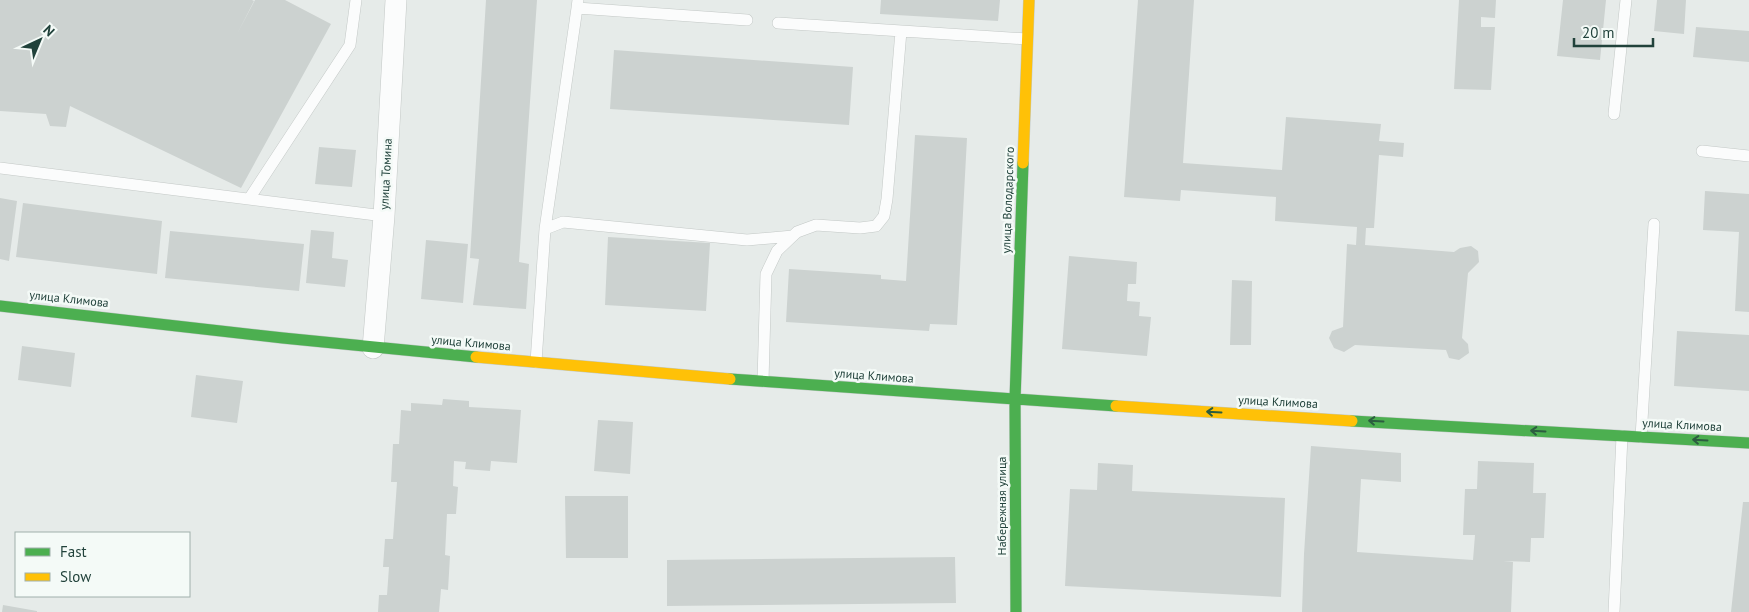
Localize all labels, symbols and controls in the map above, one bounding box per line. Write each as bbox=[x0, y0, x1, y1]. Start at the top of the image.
north arrow bbox=[15, 15, 65, 65]
scale bar bbox=[1574, 15, 1653, 47]
text: N bbox=[39, 21, 59, 40]
text: 20 m bbox=[1582, 23, 1615, 42]
street label: улица Томина bbox=[376, 138, 395, 210]
street label: улица Володарского bbox=[998, 146, 1017, 253]
street label: улица Климова bbox=[29, 287, 110, 310]
street label: улица Климова bbox=[431, 332, 511, 353]
street label: улица Климова bbox=[834, 365, 914, 386]
street label: улица Климова bbox=[1238, 392, 1318, 411]
one-way arrow bbox=[1206, 407, 1222, 416]
street label: улица Климова bbox=[1642, 415, 1722, 434]
one-way arrow bbox=[1368, 417, 1384, 426]
one-way arrow bbox=[1530, 427, 1546, 436]
one-way arrow bbox=[1693, 436, 1709, 445]
street label: Набережная улица bbox=[994, 457, 1009, 555]
legend bbox=[15, 532, 190, 597]
text: Fast bbox=[60, 542, 87, 561]
text: Slow bbox=[60, 567, 91, 586]

